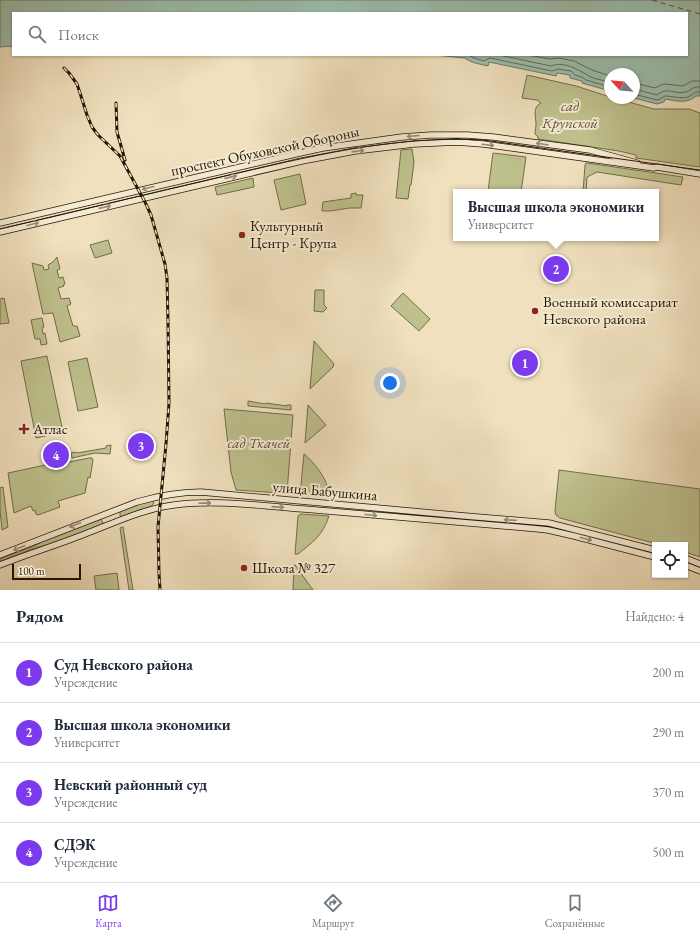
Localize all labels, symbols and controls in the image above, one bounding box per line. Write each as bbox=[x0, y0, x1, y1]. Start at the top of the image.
search box bbox=[12, 12, 688, 56]
icon: search bbox=[26, 23, 48, 45]
text: Поиск bbox=[58, 25, 99, 44]
north arrow bbox=[604, 68, 640, 104]
park label: сад Крупской bbox=[541, 96, 598, 132]
street label: проспект Обуховской Обороны bbox=[169, 121, 361, 180]
one-way arrow bbox=[407, 133, 420, 140]
one-way arrow bbox=[536, 140, 549, 148]
one-way arrow bbox=[481, 141, 494, 148]
one-way arrow bbox=[351, 147, 364, 154]
one-way arrow bbox=[224, 173, 237, 181]
one-way arrow bbox=[142, 185, 155, 193]
popup bbox=[453, 189, 659, 241]
text: Высшая школа экономики bbox=[468, 197, 644, 216]
one-way arrow bbox=[98, 203, 111, 211]
place label: Культурный Центр - Крупа bbox=[250, 216, 337, 252]
text: Университет bbox=[468, 216, 534, 233]
one-way arrow bbox=[27, 220, 40, 228]
marker: Культурный Центр - Крупа bbox=[237, 230, 247, 240]
pin: 2 bbox=[543, 254, 569, 284]
place label: Военный комиссариат Невского района bbox=[543, 292, 678, 328]
marker: Военный комиссариат Невского района bbox=[530, 306, 540, 316]
pin: 1 bbox=[512, 348, 538, 378]
your location bbox=[380, 373, 400, 393]
place label: Атлас bbox=[32, 419, 68, 438]
marker: Атлас bbox=[18, 423, 30, 435]
pin: 3 bbox=[128, 431, 154, 461]
park label: сад Ткачей bbox=[227, 433, 291, 452]
pin: 4 bbox=[43, 440, 69, 470]
street label: улица Бабушкина bbox=[272, 476, 378, 505]
one-way arrow bbox=[198, 499, 211, 507]
one-way arrow bbox=[271, 503, 284, 510]
one-way arrow bbox=[364, 511, 377, 518]
one-way arrow bbox=[504, 516, 517, 523]
one-way arrow bbox=[70, 522, 82, 530]
one-way arrow bbox=[579, 536, 592, 543]
map controls bbox=[652, 542, 688, 578]
button: locate bbox=[652, 542, 688, 578]
one-way arrow bbox=[13, 544, 25, 552]
place label: Школа № 327 bbox=[252, 558, 336, 577]
scale bar bbox=[12, 562, 81, 581]
marker: Школа № 327 bbox=[239, 563, 249, 573]
text: 100 m bbox=[18, 564, 45, 578]
text: Рядом bbox=[16, 605, 64, 627]
text: Найдено: 4 bbox=[625, 608, 684, 625]
text: Суд Невского района bbox=[54, 655, 193, 674]
text: 1 bbox=[26, 664, 32, 681]
text: 200 m bbox=[653, 664, 684, 681]
text: Учреждение bbox=[54, 674, 118, 691]
text: Высшая школа экономики bbox=[54, 715, 231, 734]
text: 2 bbox=[26, 724, 32, 741]
text: 290 m bbox=[653, 724, 684, 741]
text: Университет bbox=[54, 734, 120, 751]
text: Невский районный суд bbox=[54, 775, 207, 794]
text: 3 bbox=[26, 784, 32, 801]
text: 370 m bbox=[653, 784, 684, 801]
text: Учреждение bbox=[54, 794, 118, 811]
text: СДЭК bbox=[54, 835, 96, 854]
text: 4 bbox=[26, 844, 32, 861]
text: 500 m bbox=[653, 844, 684, 861]
text: Учреждение bbox=[54, 854, 118, 871]
tab: Карта bbox=[95, 892, 122, 930]
tab: Маршрут bbox=[312, 892, 354, 930]
tab: Сохранённые bbox=[545, 892, 605, 930]

